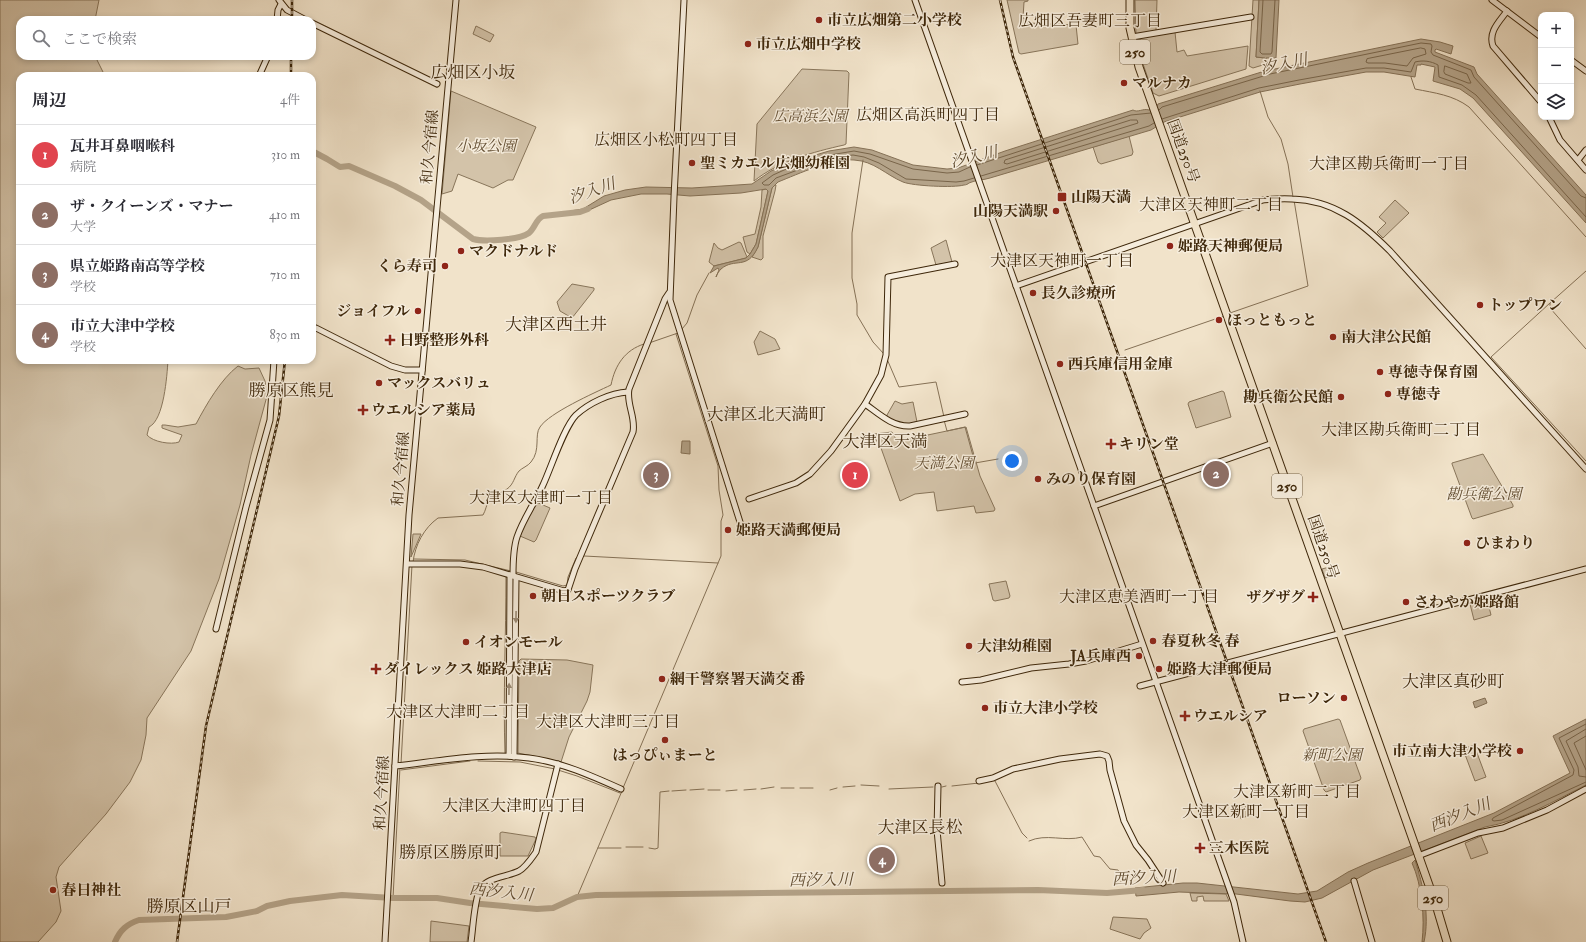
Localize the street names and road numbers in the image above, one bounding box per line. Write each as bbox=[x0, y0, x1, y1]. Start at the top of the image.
road number: 250 bbox=[1120, 40, 1150, 64]
street label: 和久今宿線 bbox=[417, 109, 443, 185]
street label: 国道250号 bbox=[1163, 116, 1203, 186]
street label: 和久今宿線 bbox=[388, 431, 414, 507]
road number: 250 bbox=[1272, 474, 1302, 498]
street label: 国道250号 bbox=[1303, 512, 1343, 582]
street label: 和久今宿線 bbox=[371, 755, 393, 831]
road number: 250 bbox=[1418, 886, 1448, 910]

